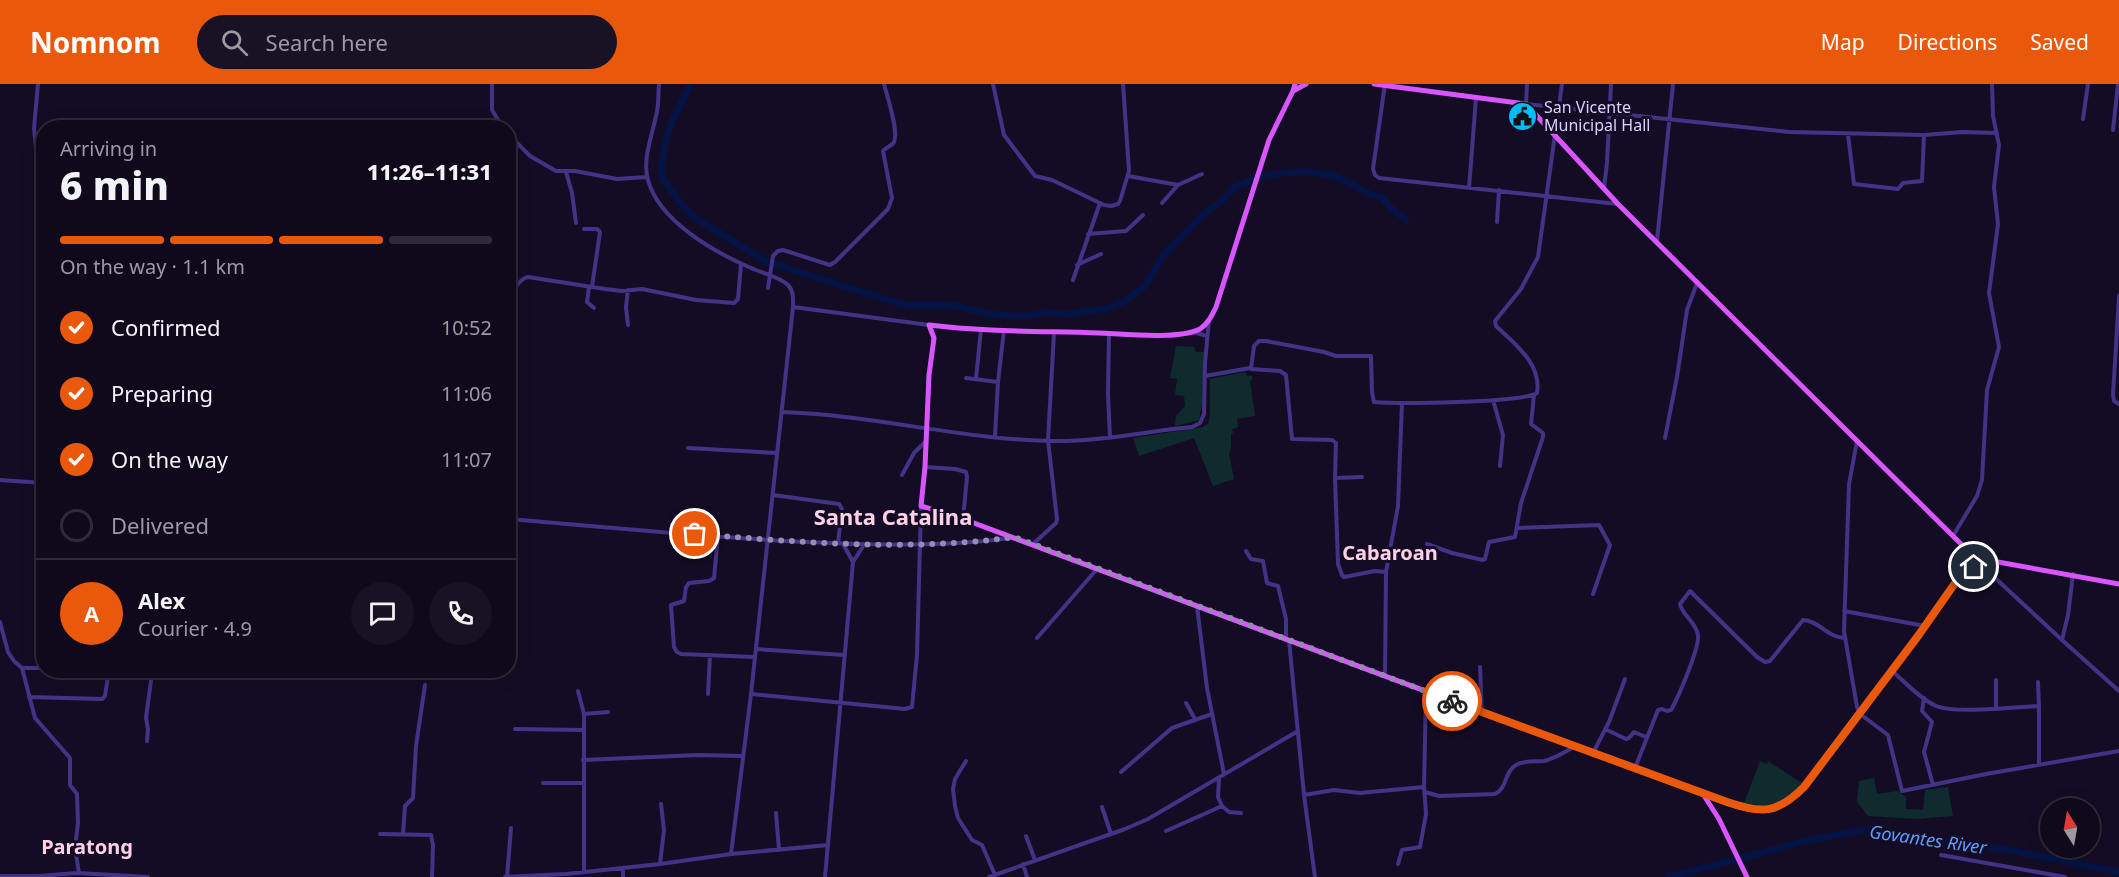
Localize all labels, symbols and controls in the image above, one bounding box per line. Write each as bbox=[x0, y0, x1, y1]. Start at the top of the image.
search box bbox=[197, 15, 617, 69]
text: Nomnom bbox=[30, 23, 161, 61]
icon: search bbox=[218, 26, 251, 59]
text: Search here bbox=[266, 27, 388, 57]
text: Map bbox=[1821, 28, 1865, 56]
text: Directions bbox=[1898, 28, 1997, 56]
text: Saved bbox=[2030, 28, 2089, 56]
place label: San Vicente Municipal Hall bbox=[1544, 96, 1650, 136]
public building icon: San Vicente Municipal Hall bbox=[1507, 100, 1539, 132]
text: Arriving in bbox=[60, 135, 157, 162]
text: 11:26–11:31 bbox=[367, 156, 492, 186]
text: 6 min bbox=[60, 158, 169, 211]
text: On the way · 1.1 km bbox=[60, 253, 245, 280]
icon: check bbox=[60, 311, 93, 344]
text: Confirmed bbox=[111, 312, 221, 342]
text: 10:52 bbox=[441, 314, 492, 341]
icon: check bbox=[60, 377, 93, 410]
text: Preparing bbox=[111, 378, 213, 408]
text: 11:06 bbox=[441, 380, 492, 407]
icon: check bbox=[60, 443, 93, 476]
text: On the way bbox=[111, 444, 228, 474]
text: 11:07 bbox=[441, 446, 492, 473]
district label: Santa Catalina bbox=[814, 501, 972, 531]
pin bbox=[669, 508, 720, 559]
text: Delivered bbox=[111, 510, 209, 540]
icon: bag bbox=[678, 517, 711, 550]
district label: Cabaroan bbox=[1342, 539, 1438, 566]
pin bbox=[1948, 541, 1999, 592]
icon: home bbox=[1957, 550, 1990, 583]
button: chat bbox=[351, 582, 414, 645]
button: phone bbox=[429, 582, 492, 645]
text: Alex bbox=[138, 585, 185, 615]
text: A bbox=[84, 598, 99, 628]
text: Courier · 4.9 bbox=[138, 615, 252, 642]
courier bbox=[1422, 671, 1482, 731]
icon: bike bbox=[1436, 685, 1469, 718]
north arrow bbox=[2040, 798, 2100, 858]
map controls bbox=[2040, 798, 2100, 858]
water label: Govantes River bbox=[1868, 819, 1989, 859]
district label: Paratong bbox=[41, 833, 133, 860]

